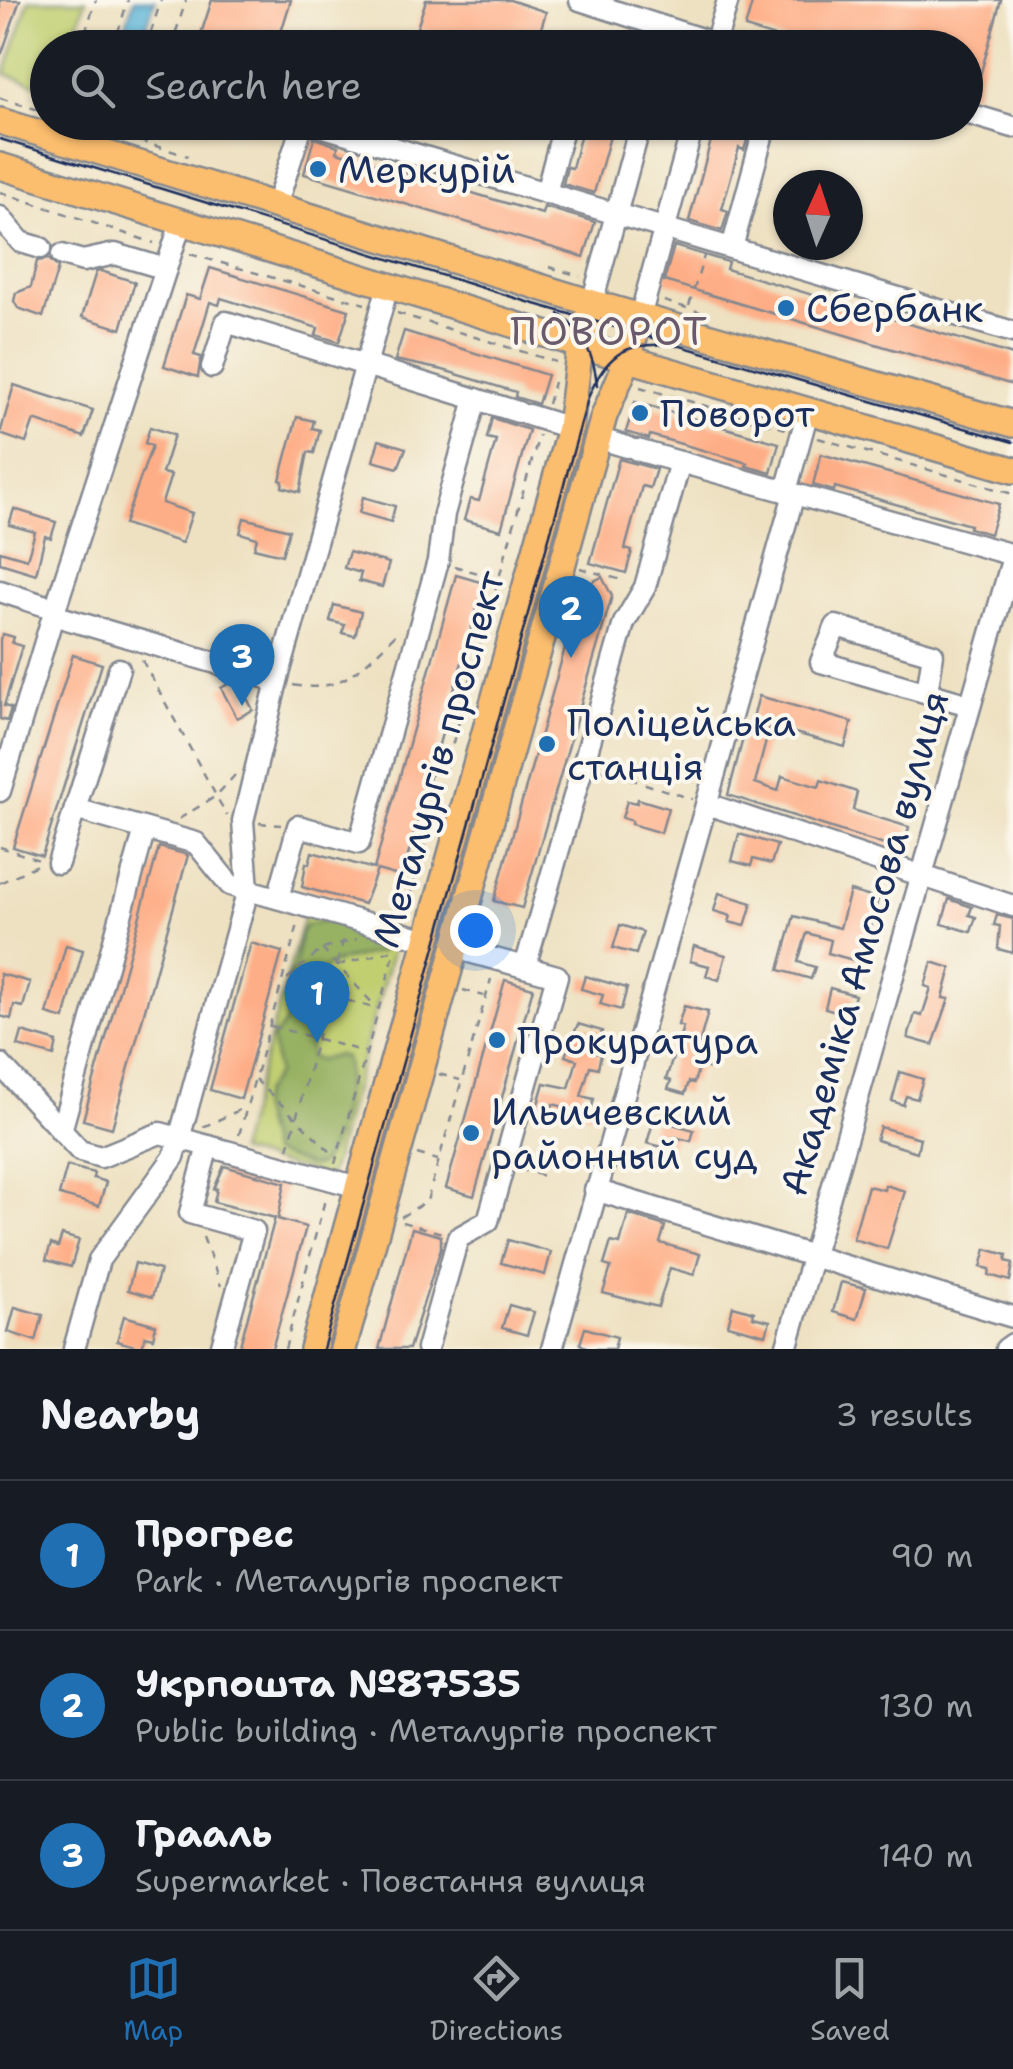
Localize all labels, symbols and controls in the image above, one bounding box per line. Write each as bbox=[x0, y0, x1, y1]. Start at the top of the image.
search box bbox=[30, 30, 983, 140]
icon: search bbox=[65, 58, 120, 113]
text: Search here bbox=[145, 60, 362, 111]
place label: Меркурій bbox=[338, 144, 515, 195]
marker: Меркурій bbox=[307, 158, 329, 180]
north arrow bbox=[773, 170, 863, 260]
place label: Сбербанк bbox=[806, 283, 983, 334]
marker: Сбербанк bbox=[775, 297, 797, 319]
district label: ПОВОРОТ bbox=[510, 304, 710, 358]
place label: Поворот bbox=[660, 388, 815, 439]
marker: Поворот bbox=[629, 402, 651, 424]
street label: Металургів проспект bbox=[360, 564, 516, 953]
pin: 2 bbox=[538, 576, 604, 658]
pin: 3 bbox=[210, 624, 274, 706]
street label: Академіка Амосова вулиця bbox=[767, 685, 961, 1201]
place label: Поліцейська станція bbox=[567, 697, 796, 792]
marker: Поліцейська станція bbox=[536, 733, 558, 755]
your location bbox=[450, 905, 501, 956]
pin: 1 bbox=[284, 960, 350, 1043]
place label: Прокуратура bbox=[517, 1015, 759, 1066]
marker: Прокуратура bbox=[486, 1029, 508, 1051]
place label: Ильичевский районный суд bbox=[491, 1086, 758, 1181]
marker: Ильичевский районный суд bbox=[460, 1122, 482, 1144]
text: Nearby bbox=[40, 1386, 200, 1442]
text: 3 results bbox=[836, 1393, 973, 1436]
text: Прогрес bbox=[135, 1508, 294, 1559]
text: 1 bbox=[65, 1534, 80, 1577]
text: 90 m bbox=[890, 1534, 973, 1577]
text: Park · Металургів проспект bbox=[135, 1559, 562, 1602]
text: Укрпошта №87535 bbox=[135, 1658, 521, 1709]
text: 2 bbox=[61, 1684, 84, 1727]
text: 130 m bbox=[878, 1684, 973, 1727]
text: Public building · Металургів проспект bbox=[135, 1709, 717, 1752]
text: Грааль bbox=[135, 1808, 272, 1859]
text: 3 bbox=[61, 1834, 84, 1877]
text: 140 m bbox=[878, 1834, 973, 1877]
text: Supermarket · Повстання вулиця bbox=[135, 1859, 646, 1902]
tab: Map bbox=[123, 1951, 183, 2049]
tab: Directions bbox=[430, 1951, 563, 2049]
tab: Saved bbox=[810, 1951, 890, 2049]

